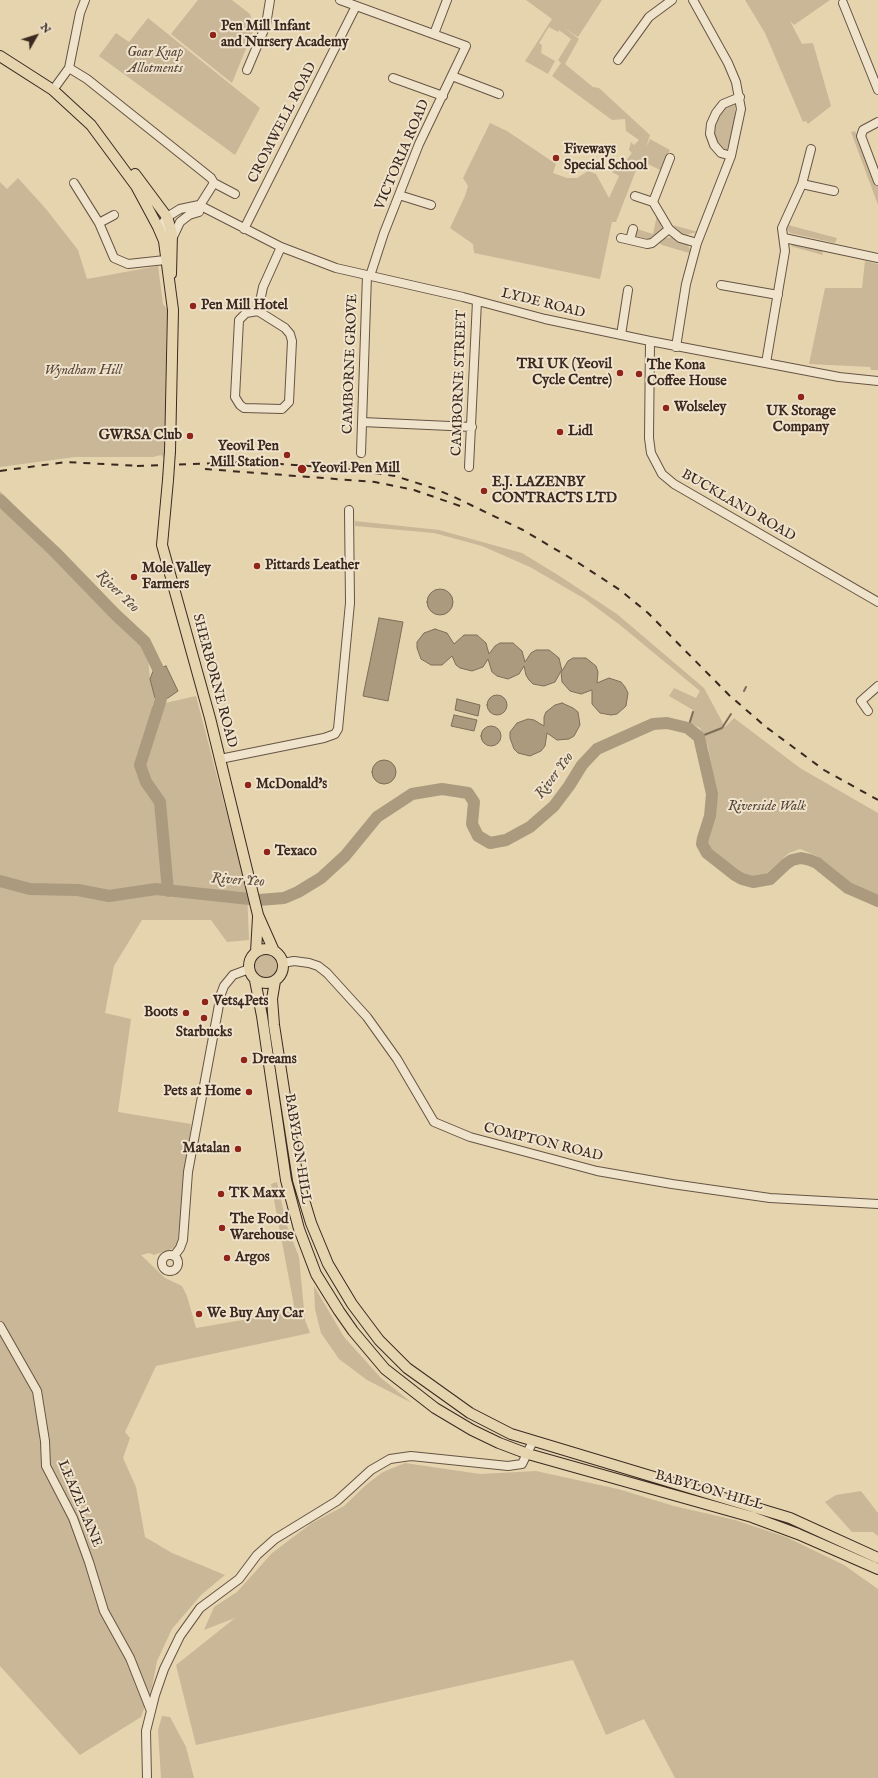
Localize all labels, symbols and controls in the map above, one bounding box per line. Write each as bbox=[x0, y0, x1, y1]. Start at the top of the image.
north arrow bbox=[16, 16, 56, 56]
place label: Pen Mill Infant and Nursery Academy bbox=[221, 19, 349, 52]
text: N bbox=[37, 20, 54, 37]
marker: Pen Mill Infant and Nursery Academy bbox=[208, 30, 218, 40]
park label: Goar Knap Allotments bbox=[127, 45, 183, 78]
street label: CROMWELL ROAD bbox=[245, 60, 321, 186]
street label: VICTORIA ROAD bbox=[372, 97, 434, 213]
place label: Fiveways Special School bbox=[564, 142, 647, 174]
marker: Fiveways Special School bbox=[551, 153, 561, 163]
street label: LYDE ROAD bbox=[499, 286, 587, 322]
street label: CAMBORNE GROVE bbox=[340, 294, 362, 434]
place label: Pen Mill Hotel bbox=[201, 298, 288, 314]
marker: Pen Mill Hotel bbox=[188, 301, 198, 311]
street label: CAMBORNE STREET bbox=[449, 310, 471, 456]
place label: TRI UK (Yeovil Cycle Centre) bbox=[517, 357, 612, 390]
place label: The Kona Coffee House bbox=[647, 358, 727, 390]
park label: Wyndham Hill bbox=[44, 363, 122, 379]
marker: TRI UK (Yeovil Cycle Centre) bbox=[615, 368, 625, 378]
marker: The Kona Coffee House bbox=[634, 369, 644, 379]
marker: UK Storage Company bbox=[796, 392, 806, 402]
place label: Wolseley bbox=[674, 400, 726, 416]
marker: Wolseley bbox=[661, 403, 671, 413]
place label: UK Storage Company bbox=[766, 404, 836, 436]
place label: Lidl bbox=[568, 424, 593, 440]
marker: Lidl bbox=[555, 427, 565, 437]
place label: GWRSA Club bbox=[99, 428, 182, 444]
marker: GWRSA Club bbox=[185, 431, 195, 441]
place label: Yeovil Pen Mill Station bbox=[210, 439, 279, 472]
marker: Yeovil Pen Mill Station bbox=[282, 450, 292, 460]
place label: Yeovil Pen Mill bbox=[311, 461, 400, 477]
marker: Yeovil Pen Mill bbox=[296, 463, 308, 475]
street label: BUCKLAND ROAD bbox=[678, 466, 798, 546]
place label: E.J. LAZENBY CONTRACTS LTD bbox=[492, 475, 617, 508]
marker: E.J. LAZENBY CONTRACTS LTD bbox=[479, 486, 489, 496]
place label: Pittards Leather bbox=[265, 558, 359, 574]
place label: Mole Valley Farmers bbox=[142, 561, 211, 594]
marker: Pittards Leather bbox=[252, 561, 262, 571]
water label: River Yeo bbox=[92, 567, 142, 617]
marker: Mole Valley Farmers bbox=[129, 572, 139, 582]
street label: SHERBORNE ROAD bbox=[188, 612, 240, 750]
water label: River Yeo bbox=[532, 749, 578, 803]
place label: McDonald's bbox=[256, 777, 327, 793]
marker: McDonald's bbox=[243, 780, 253, 790]
park label: Riverside Walk bbox=[728, 799, 806, 815]
place label: Texaco bbox=[275, 844, 317, 860]
marker: Texaco bbox=[262, 847, 272, 857]
water label: River Yeo bbox=[211, 870, 265, 892]
place label: Vets4Pets bbox=[213, 994, 269, 1010]
marker: Vets4Pets bbox=[200, 997, 210, 1007]
place label: Boots bbox=[144, 1005, 178, 1021]
marker: Boots bbox=[181, 1008, 191, 1018]
marker: Starbucks bbox=[199, 1013, 209, 1023]
place label: Starbucks bbox=[176, 1025, 232, 1041]
place label: Dreams bbox=[252, 1052, 297, 1068]
marker: Dreams bbox=[239, 1055, 249, 1065]
place label: Pets at Home bbox=[163, 1084, 241, 1100]
marker: Pets at Home bbox=[244, 1087, 254, 1097]
street label: BABYLON HILL bbox=[280, 1092, 314, 1206]
street label: COMPTON ROAD bbox=[482, 1120, 604, 1166]
place label: Matalan bbox=[183, 1141, 230, 1157]
marker: Matalan bbox=[233, 1144, 243, 1154]
place label: TK Maxx bbox=[229, 1186, 285, 1202]
marker: TK Maxx bbox=[216, 1189, 226, 1199]
place label: The Food Warehouse bbox=[230, 1212, 294, 1244]
marker: The Food Warehouse bbox=[217, 1223, 227, 1233]
place label: Argos bbox=[235, 1250, 270, 1266]
marker: Argos bbox=[222, 1253, 232, 1263]
place label: We Buy Any Car bbox=[207, 1306, 304, 1322]
marker: We Buy Any Car bbox=[194, 1309, 204, 1319]
street label: LEAZE LANE bbox=[53, 1458, 105, 1550]
street label: BABYLON HILL bbox=[653, 1468, 765, 1514]

